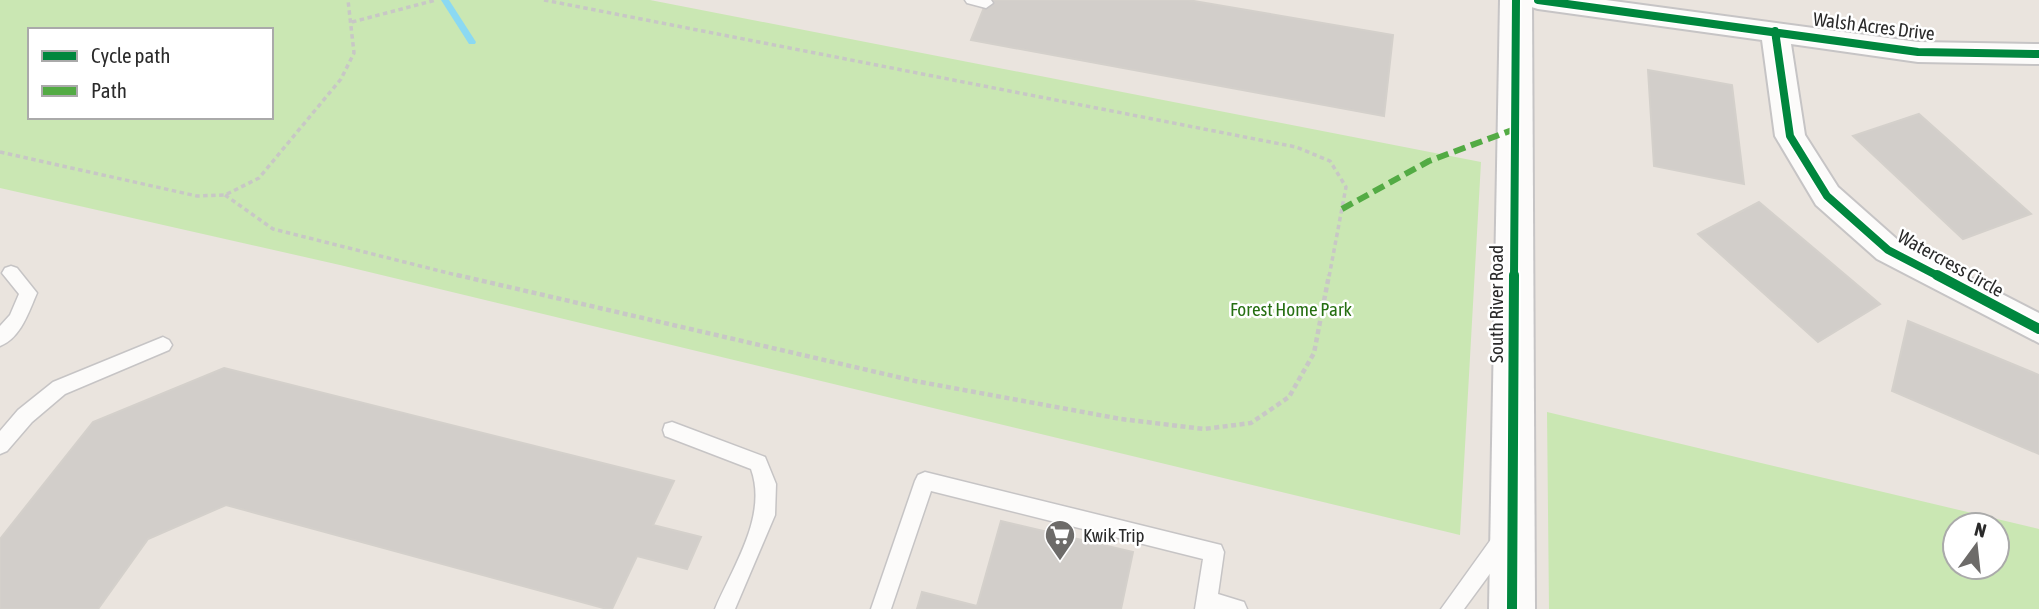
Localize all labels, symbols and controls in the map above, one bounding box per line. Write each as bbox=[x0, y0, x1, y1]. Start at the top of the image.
street label: Walsh Acres Drive bbox=[1812, 8, 1936, 44]
legend bbox=[28, 28, 273, 119]
text: Cycle path bbox=[91, 43, 170, 67]
text: Path bbox=[91, 78, 127, 102]
street label: Watercress Circle bbox=[1894, 225, 2008, 301]
street label: South River Road bbox=[1485, 245, 1507, 363]
park label: Forest Home Park bbox=[1230, 298, 1353, 320]
north arrow bbox=[1941, 511, 2011, 581]
supermarket icon: Kwik Trip bbox=[1043, 518, 1077, 562]
text: N bbox=[1972, 518, 1989, 542]
place label: Kwik Trip bbox=[1083, 524, 1145, 546]

